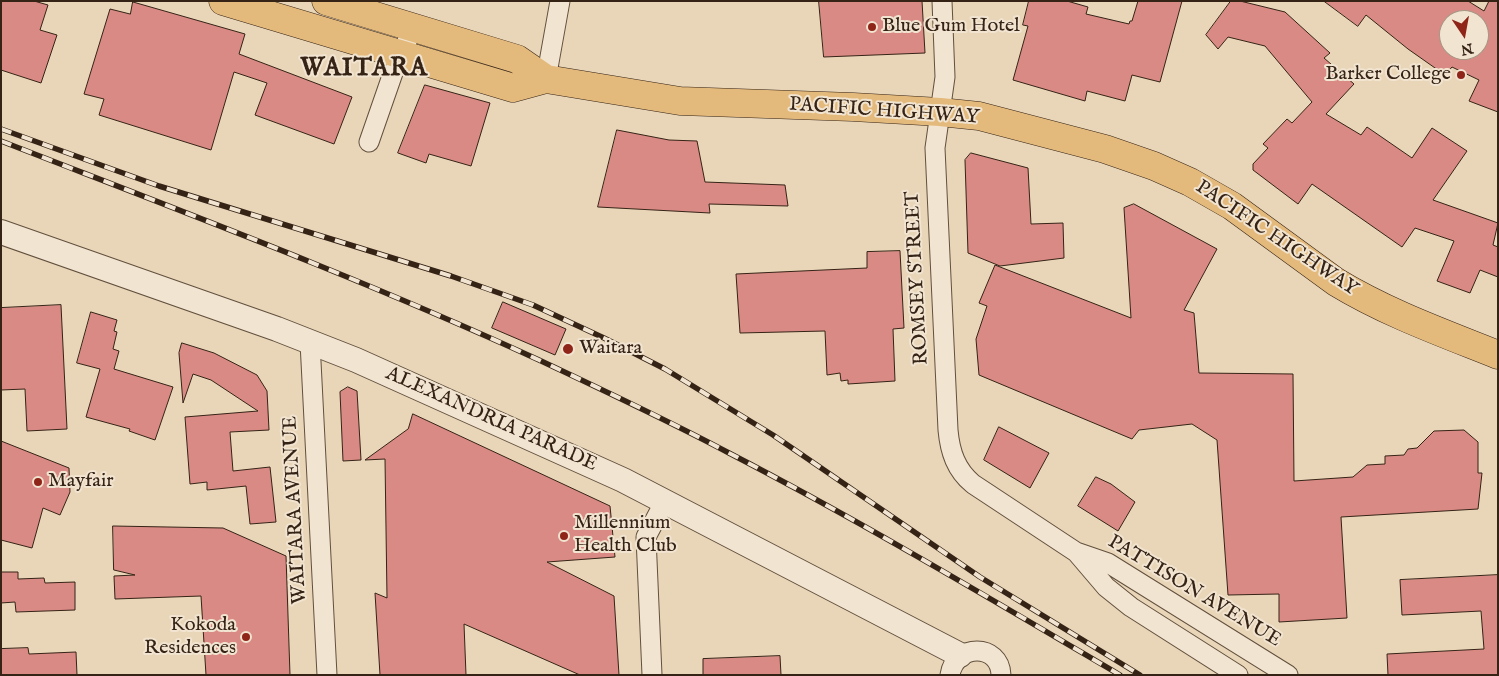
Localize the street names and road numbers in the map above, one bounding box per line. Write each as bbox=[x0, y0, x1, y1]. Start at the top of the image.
street label: PACIFIC HIGHWAY bbox=[788, 93, 980, 131]
street label: PACIFIC HIGHWAY bbox=[1190, 176, 1362, 302]
street label: ROMSEY STREET bbox=[901, 190, 935, 366]
street label: ALEXANDRIA PARADE bbox=[382, 362, 600, 478]
street label: WAITARA AVENUE bbox=[279, 415, 313, 605]
street label: PATTISON AVENUE bbox=[1103, 531, 1285, 653]

